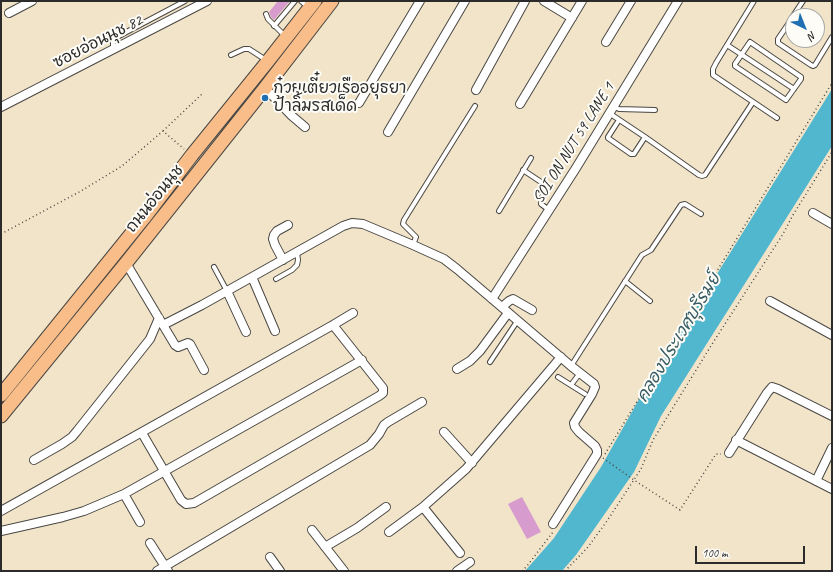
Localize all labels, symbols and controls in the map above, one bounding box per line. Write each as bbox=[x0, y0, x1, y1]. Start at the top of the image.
north arrow bbox=[785, 8, 825, 48]
street label: ซอยอ่อนนุช 82 bbox=[50, 11, 146, 73]
text: N bbox=[805, 29, 820, 43]
place label: ก๋วยเตี๋ยวเรืออยุธยา ป้าลิ้มรสเด็ด bbox=[273, 79, 406, 117]
street label: SOI ON NUT 59 LANE 1 bbox=[529, 79, 619, 207]
marker: ก๋วยเตี๋ยวเรืออยุธยา ป้าลิ้มรสเด็ด bbox=[260, 93, 270, 103]
street label: ถนนอ่อนนุช bbox=[122, 161, 188, 237]
water label: คลองประเวศบุรีรมย์ bbox=[633, 270, 725, 406]
scale bar bbox=[697, 538, 807, 564]
text: 100 m bbox=[702, 545, 728, 561]

